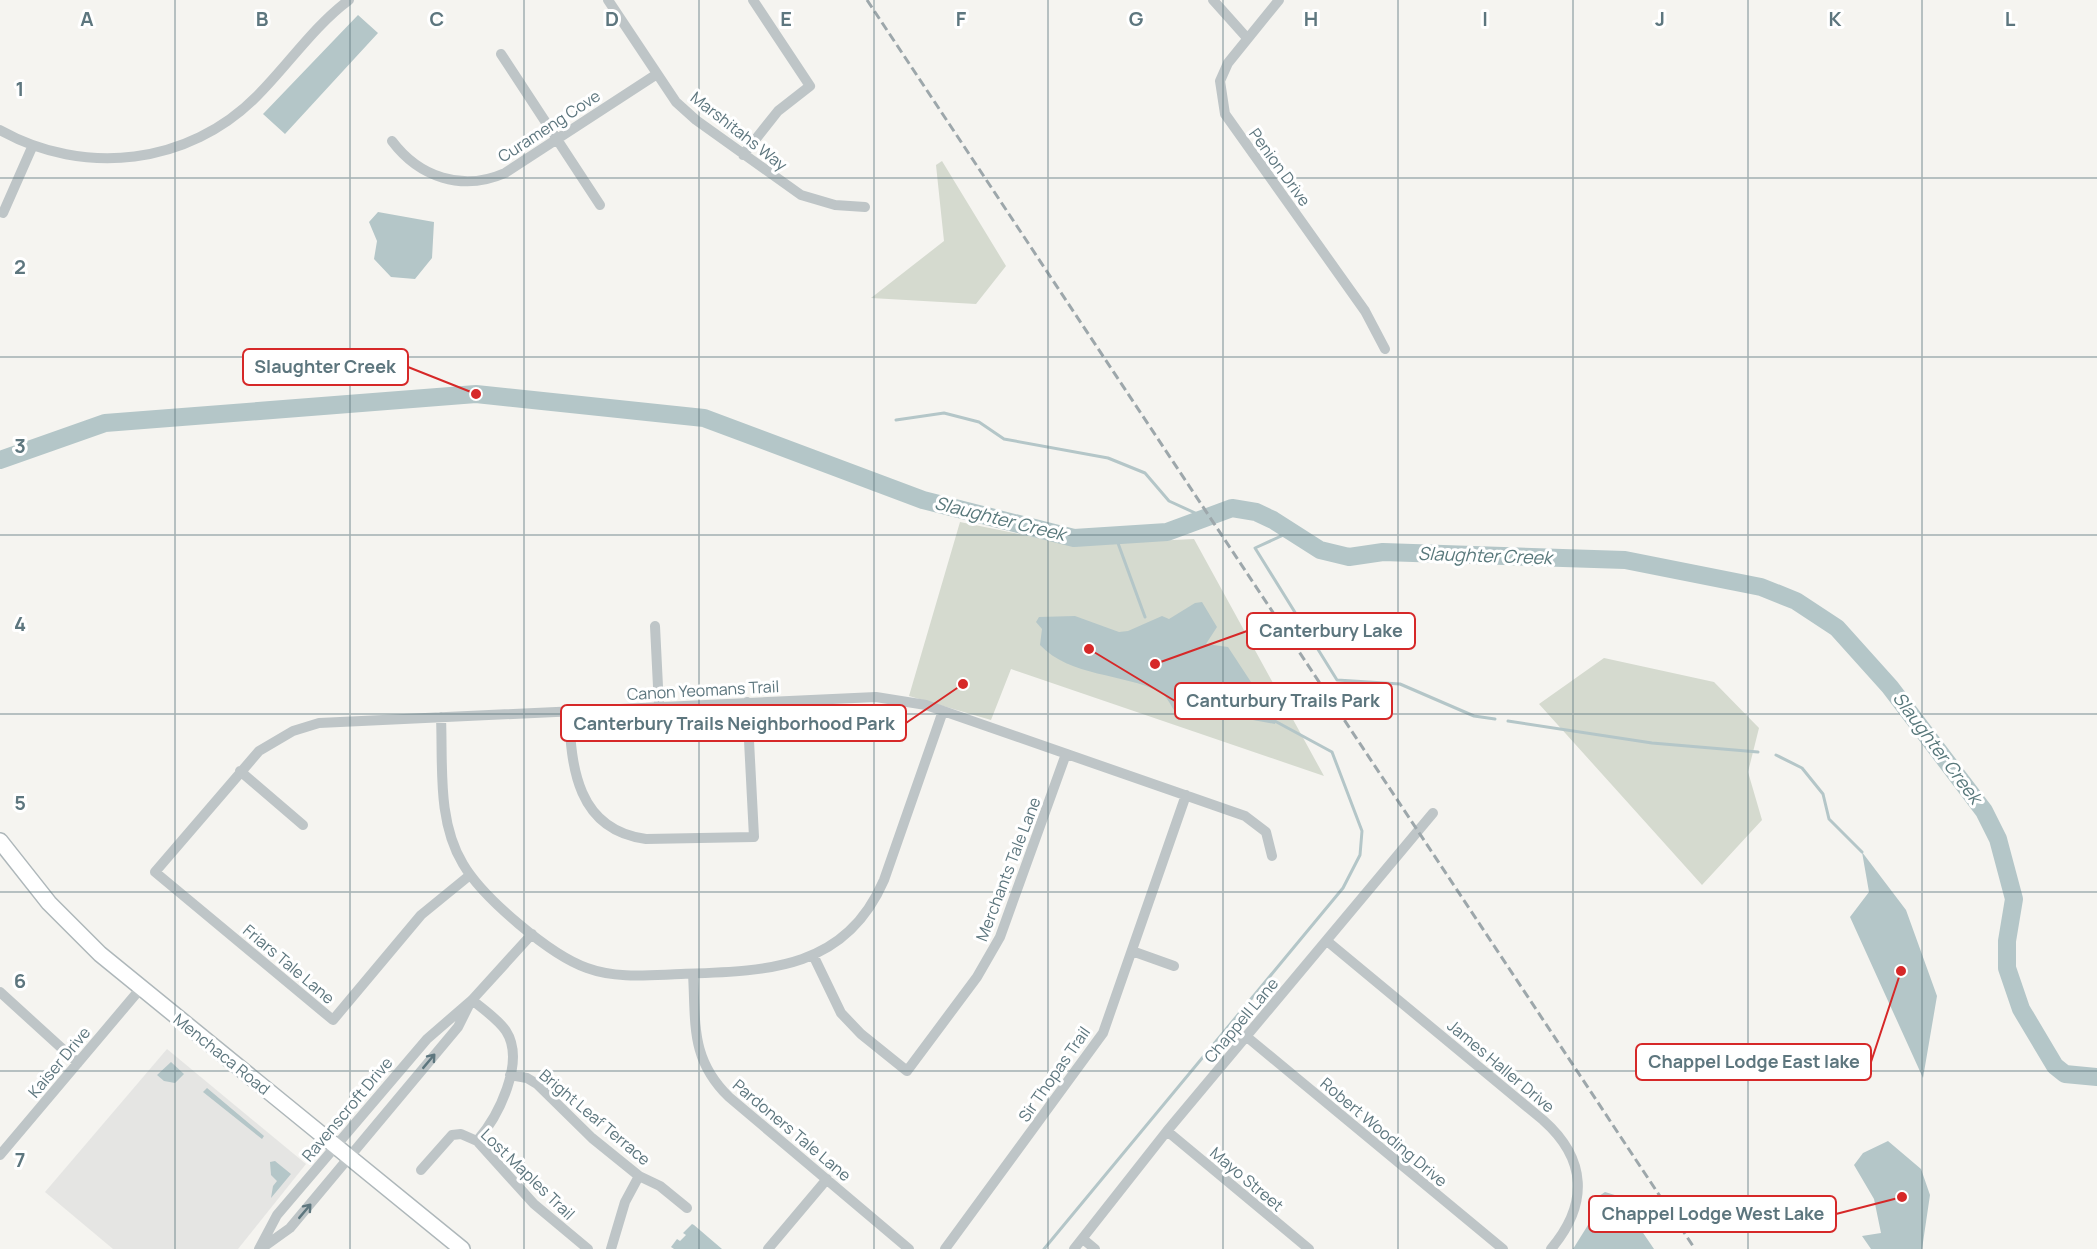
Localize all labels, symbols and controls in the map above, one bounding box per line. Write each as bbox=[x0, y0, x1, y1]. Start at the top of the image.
text: A bbox=[80, 5, 94, 32]
text: B bbox=[256, 5, 269, 32]
text: C bbox=[430, 5, 444, 32]
text: D bbox=[605, 5, 619, 32]
text: E bbox=[780, 5, 792, 32]
text: F bbox=[956, 5, 967, 32]
text: G bbox=[1129, 5, 1144, 32]
text: H bbox=[1304, 5, 1318, 32]
text: I bbox=[1482, 5, 1488, 32]
text: J bbox=[1655, 5, 1665, 32]
text: K bbox=[1829, 5, 1842, 32]
text: L bbox=[2005, 5, 2016, 32]
text: 1 bbox=[16, 75, 24, 102]
street label: Curameng Cove bbox=[494, 85, 604, 167]
street label: Marshitahs Way bbox=[686, 86, 792, 176]
street label: Penion Drive bbox=[1244, 124, 1316, 210]
text: 2 bbox=[14, 253, 26, 280]
callout: Slaughter Creek bbox=[243, 349, 408, 385]
text: Slaughter Creek bbox=[254, 354, 397, 378]
text: 3 bbox=[14, 432, 26, 459]
water label: Slaughter Creek bbox=[932, 490, 1071, 547]
water label: Slaughter Creek bbox=[1418, 541, 1555, 569]
text: 4 bbox=[14, 610, 26, 637]
callout: Canterbury Lake bbox=[1247, 613, 1415, 649]
text: Canterbury Lake bbox=[1259, 618, 1403, 642]
street label: Canon Yeomans Trail bbox=[626, 675, 780, 705]
callout: Canturbury Trails Park bbox=[1175, 683, 1392, 719]
water label: Slaughter Creek bbox=[1888, 687, 1990, 811]
text: Canturbury Trails Park bbox=[1186, 688, 1381, 712]
callout: Canterbury Trails Neighborhood Park bbox=[561, 705, 906, 741]
text: Canterbury Trails Neighborhood Park bbox=[573, 711, 896, 735]
text: 5 bbox=[14, 789, 26, 816]
street label: Merchants Tale Lane bbox=[970, 794, 1046, 944]
street label: Friars Tale Lane bbox=[239, 919, 339, 1009]
text: 6 bbox=[14, 967, 26, 994]
street label: Chappell Lane bbox=[1199, 973, 1283, 1067]
street label: Menchaca Road bbox=[169, 1008, 275, 1100]
street label: James Haller Drive bbox=[1443, 1015, 1559, 1117]
street label: Kaiser Drive bbox=[23, 1022, 95, 1102]
street label: Sir Thopas Trail bbox=[1013, 1022, 1095, 1126]
callout: Chappel Lodge East lake bbox=[1636, 1044, 1871, 1080]
text: Chappel Lodge East lake bbox=[1648, 1049, 1860, 1073]
street label: Ravenscroft Drive bbox=[297, 1052, 397, 1166]
one-way arrow bbox=[423, 1053, 436, 1069]
street label: Bright Leaf Terrace bbox=[535, 1064, 655, 1170]
street label: Robert Wooding Drive bbox=[1316, 1072, 1452, 1192]
street label: Pardoners Tale Lane bbox=[728, 1074, 856, 1186]
street label: Lost Maples Trail bbox=[476, 1124, 580, 1224]
street label: Mayo Street bbox=[1206, 1142, 1288, 1216]
text: 7 bbox=[15, 1146, 25, 1173]
callout: Chappel Lodge West Lake bbox=[1589, 1196, 1836, 1232]
text: Chappel Lodge West Lake bbox=[1602, 1201, 1825, 1225]
one-way arrow bbox=[298, 1203, 311, 1219]

